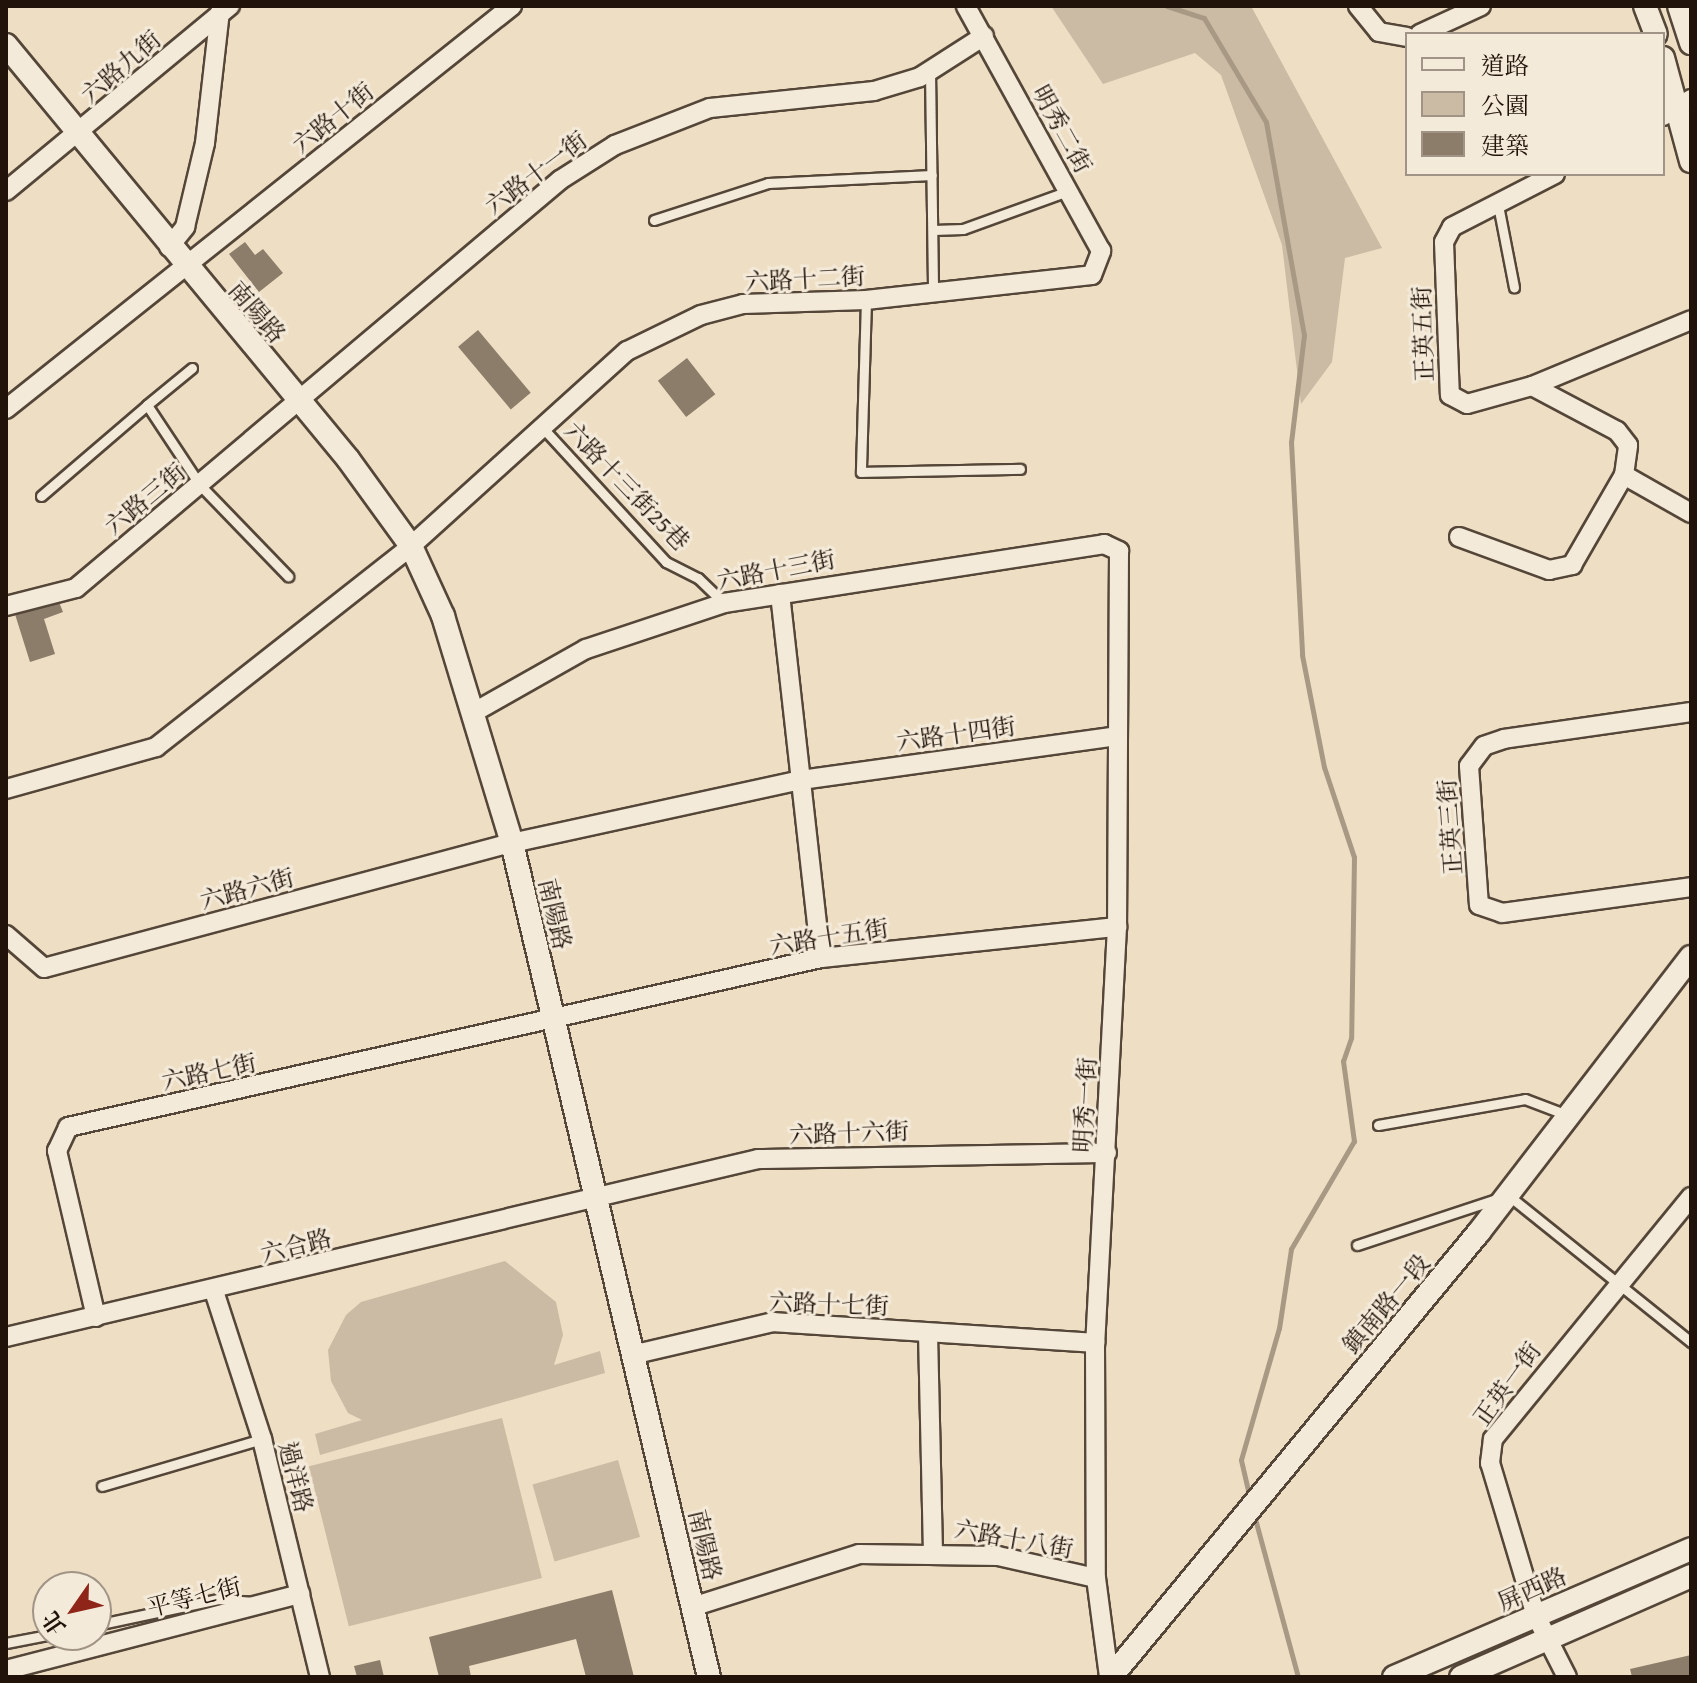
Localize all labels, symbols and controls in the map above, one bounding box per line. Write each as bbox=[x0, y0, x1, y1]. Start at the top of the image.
street label: 六路九街 bbox=[75, 25, 167, 109]
legend bbox=[1405, 32, 1665, 176]
text: 道路 bbox=[1481, 48, 1529, 83]
street label: 六路十街 bbox=[287, 77, 379, 159]
street label: 明秀二街 bbox=[1026, 80, 1098, 178]
text: 公園 bbox=[1481, 88, 1529, 123]
street label: 六路十一街 bbox=[479, 125, 593, 221]
text: 建築 bbox=[1481, 128, 1529, 163]
street label: 六路十二街 bbox=[744, 261, 866, 297]
street label: 南陽路 bbox=[223, 275, 291, 349]
street label: 正英五街 bbox=[1407, 286, 1439, 382]
street label: 六路十三街25巷 bbox=[559, 416, 695, 556]
street label: 六路三街 bbox=[99, 457, 191, 541]
street label: 六路十三街 bbox=[714, 544, 838, 596]
street label: 六路十四街 bbox=[895, 711, 1017, 757]
street label: 正英三街 bbox=[1432, 778, 1468, 876]
street label: 六路六街 bbox=[197, 863, 297, 915]
street label: 南陽路 bbox=[533, 876, 577, 952]
street label: 六路十五街 bbox=[767, 913, 891, 961]
street label: 六路七街 bbox=[159, 1048, 259, 1096]
street label: 明秀一街 bbox=[1068, 1056, 1102, 1154]
street label: 六路十六街 bbox=[789, 1117, 909, 1149]
street label: 六合路 bbox=[258, 1223, 334, 1269]
street label: 鎮南路一段 bbox=[1336, 1249, 1436, 1359]
street label: 六路十七街 bbox=[769, 1288, 889, 1320]
street label: 正英一街 bbox=[1467, 1337, 1547, 1431]
street label: 過洋路 bbox=[273, 1439, 319, 1515]
street label: 南陽路 bbox=[683, 1507, 727, 1583]
street label: 六路十八街 bbox=[952, 1514, 1076, 1564]
street label: 屏西路 bbox=[1493, 1561, 1571, 1617]
north arrow bbox=[32, 1571, 112, 1651]
street label: 平等七街 bbox=[144, 1571, 244, 1623]
text: 北 bbox=[34, 1605, 73, 1641]

